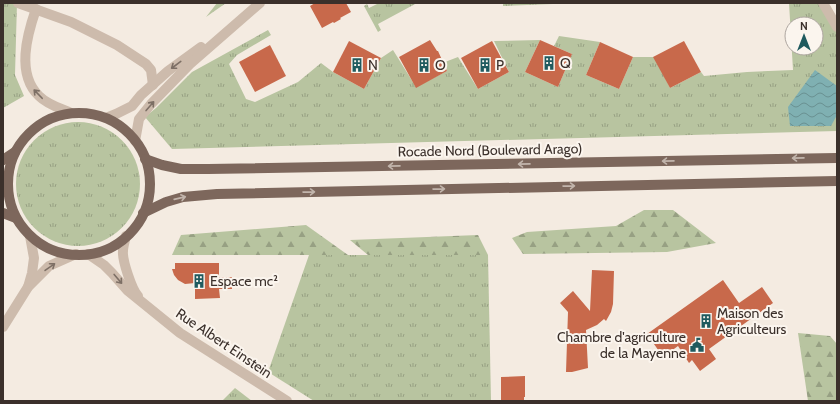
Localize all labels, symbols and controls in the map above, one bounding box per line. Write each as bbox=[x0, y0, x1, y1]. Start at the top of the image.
north arrow bbox=[784, 16, 824, 56]
text: N bbox=[800, 19, 808, 33]
place label: Q bbox=[560, 54, 571, 72]
building icon: Q bbox=[541, 55, 557, 71]
place label: N bbox=[368, 56, 378, 74]
place label: O bbox=[435, 56, 446, 74]
place label: P bbox=[496, 56, 504, 74]
building icon: N bbox=[349, 57, 365, 73]
building icon: O bbox=[416, 57, 432, 73]
building icon: P bbox=[477, 57, 493, 73]
one-way arrow bbox=[171, 61, 182, 69]
one-way arrow bbox=[33, 89, 43, 99]
one-way arrow bbox=[145, 101, 154, 111]
street label: Rocade Nord (Boulevard Arago) bbox=[398, 139, 582, 161]
one-way arrow bbox=[792, 155, 805, 162]
one-way arrow bbox=[662, 157, 675, 165]
one-way arrow bbox=[518, 160, 531, 167]
one-way arrow bbox=[388, 162, 401, 170]
one-way arrow bbox=[562, 183, 575, 190]
one-way arrow bbox=[432, 185, 445, 193]
one-way arrow bbox=[302, 188, 315, 196]
one-way arrow bbox=[173, 194, 186, 202]
one-way arrow bbox=[44, 263, 55, 271]
place label: Espace mc² bbox=[210, 272, 278, 290]
one-way arrow bbox=[113, 273, 122, 284]
building icon: Espace mc² bbox=[191, 273, 207, 289]
street label: Rue Albert Einstein bbox=[172, 304, 276, 382]
place label: Maison des Agriculteurs bbox=[717, 304, 786, 338]
building icon: Maison des Agriculteurs bbox=[698, 313, 714, 329]
place label: Chambre d'agriculture de la Mayenne bbox=[557, 328, 686, 362]
public building icon: Chambre d'agriculture de la Mayenne bbox=[689, 337, 705, 353]

